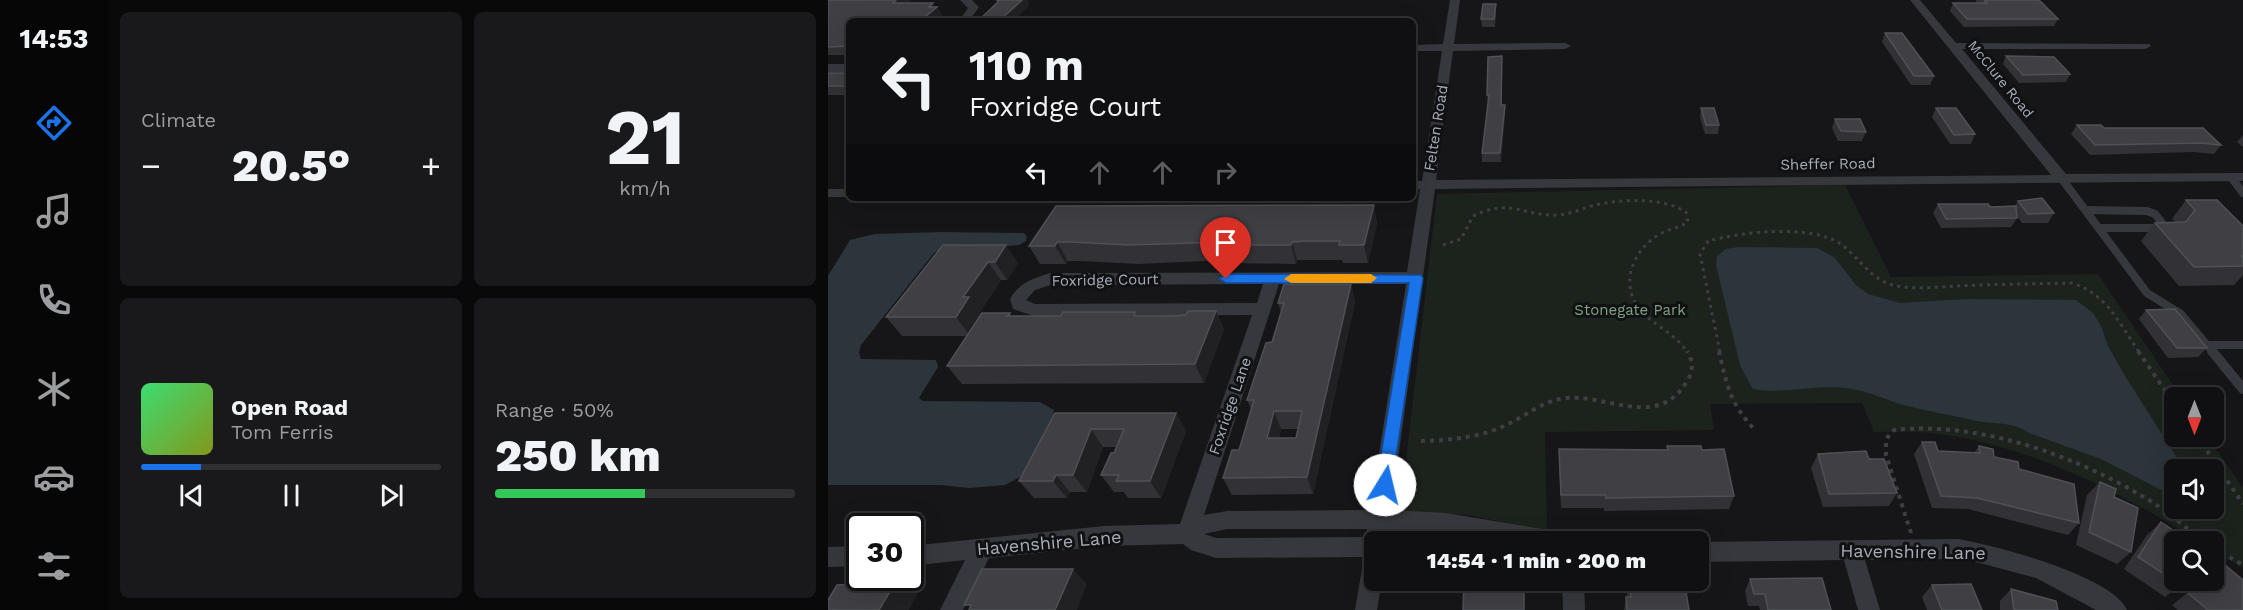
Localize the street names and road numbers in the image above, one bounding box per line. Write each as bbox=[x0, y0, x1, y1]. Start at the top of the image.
street label: McClure Road bbox=[1965, 37, 2037, 121]
street label: Felten Road bbox=[1420, 84, 1452, 172]
street label: Sheffer Road bbox=[1780, 154, 1876, 174]
street label: Foxridge Court bbox=[1051, 270, 1159, 290]
street label: Foxridge Lane bbox=[1205, 355, 1255, 457]
street label: Havenshire Lane bbox=[976, 526, 1122, 559]
street label: Havenshire Lane bbox=[1840, 540, 1986, 563]

